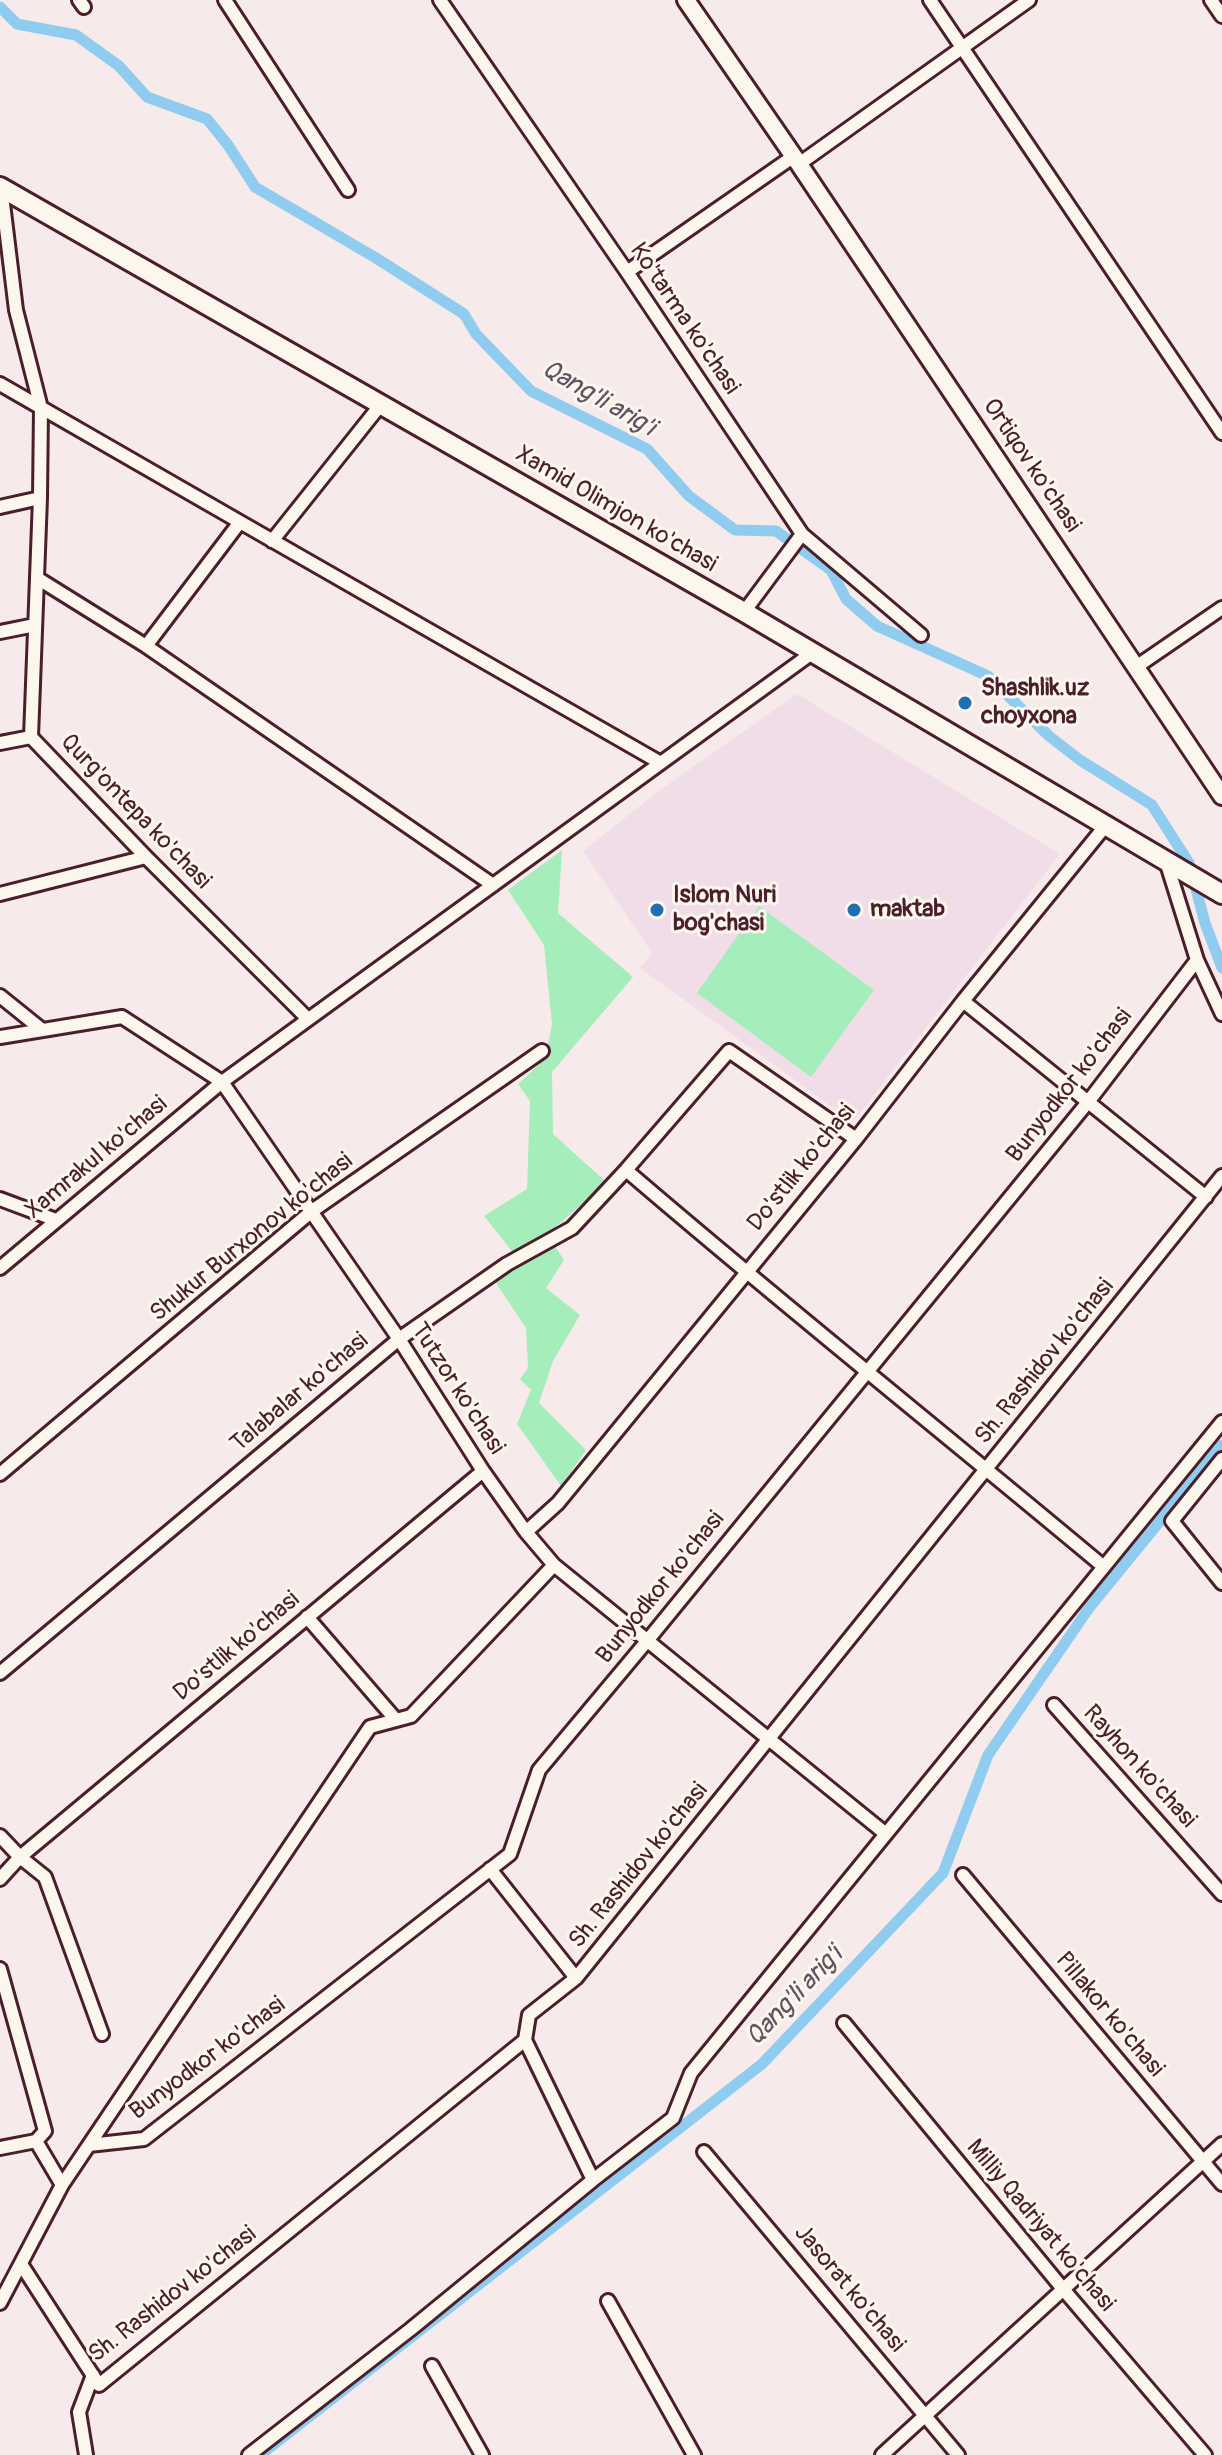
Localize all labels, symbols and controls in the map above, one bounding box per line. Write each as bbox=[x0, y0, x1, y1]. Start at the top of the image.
street label: Ko'tarma ko'chasi bbox=[623, 238, 745, 400]
water label: Qang'li arig'i bbox=[536, 354, 660, 444]
street label: Ortiqov ko'chasi bbox=[976, 394, 1086, 538]
street label: Xamid Olimjon ko'chasi bbox=[510, 441, 722, 579]
place label: Shashlik.uz choyxona bbox=[981, 675, 1089, 731]
marker: Shashlik.uz choyxona bbox=[956, 694, 974, 712]
street label: Qurg'ontepa ko'chasi bbox=[54, 728, 216, 896]
place label: Islom Nuri bog'chasi bbox=[673, 882, 776, 938]
place label: maktab bbox=[870, 896, 945, 924]
marker: Islom Nuri bog'chasi bbox=[648, 901, 666, 919]
marker: maktab bbox=[845, 901, 863, 919]
street label: Bunyodkor ko'chasi bbox=[1001, 1003, 1139, 1169]
street label: Xamrakul ko'chasi bbox=[20, 1090, 174, 1226]
street label: Do'stlik ko'chasi bbox=[742, 1098, 862, 1238]
street label: Shukur Burxonov ko'chasi bbox=[145, 1147, 359, 1329]
street label: Sh. Rashidov ko'chasi bbox=[969, 1273, 1121, 1451]
street label: Tutzor ko'chasi bbox=[404, 1318, 510, 1460]
street label: Talabalar ko'chasi bbox=[225, 1327, 375, 1459]
street label: Bunyodkor ko'chasi bbox=[591, 1506, 731, 1670]
street label: Do'stlik ko'chasi bbox=[168, 1586, 306, 1708]
street label: Rayhon ko'chasi bbox=[1076, 1700, 1202, 1834]
street label: Sh. Rashidov ko'chasi bbox=[563, 1777, 715, 1955]
water label: Qang'li arig'i bbox=[740, 1941, 850, 2053]
street label: Pillakor ko'chasi bbox=[1048, 1947, 1170, 2083]
street label: Bunyodkor ko'chasi bbox=[124, 1991, 292, 2127]
street label: Milliy Qadriyat ko'chasi bbox=[960, 2134, 1120, 2318]
street label: Jasorat ko'chasi bbox=[787, 2219, 911, 2359]
street label: Sh. Rashidov ko'chasi bbox=[83, 2221, 263, 2369]

